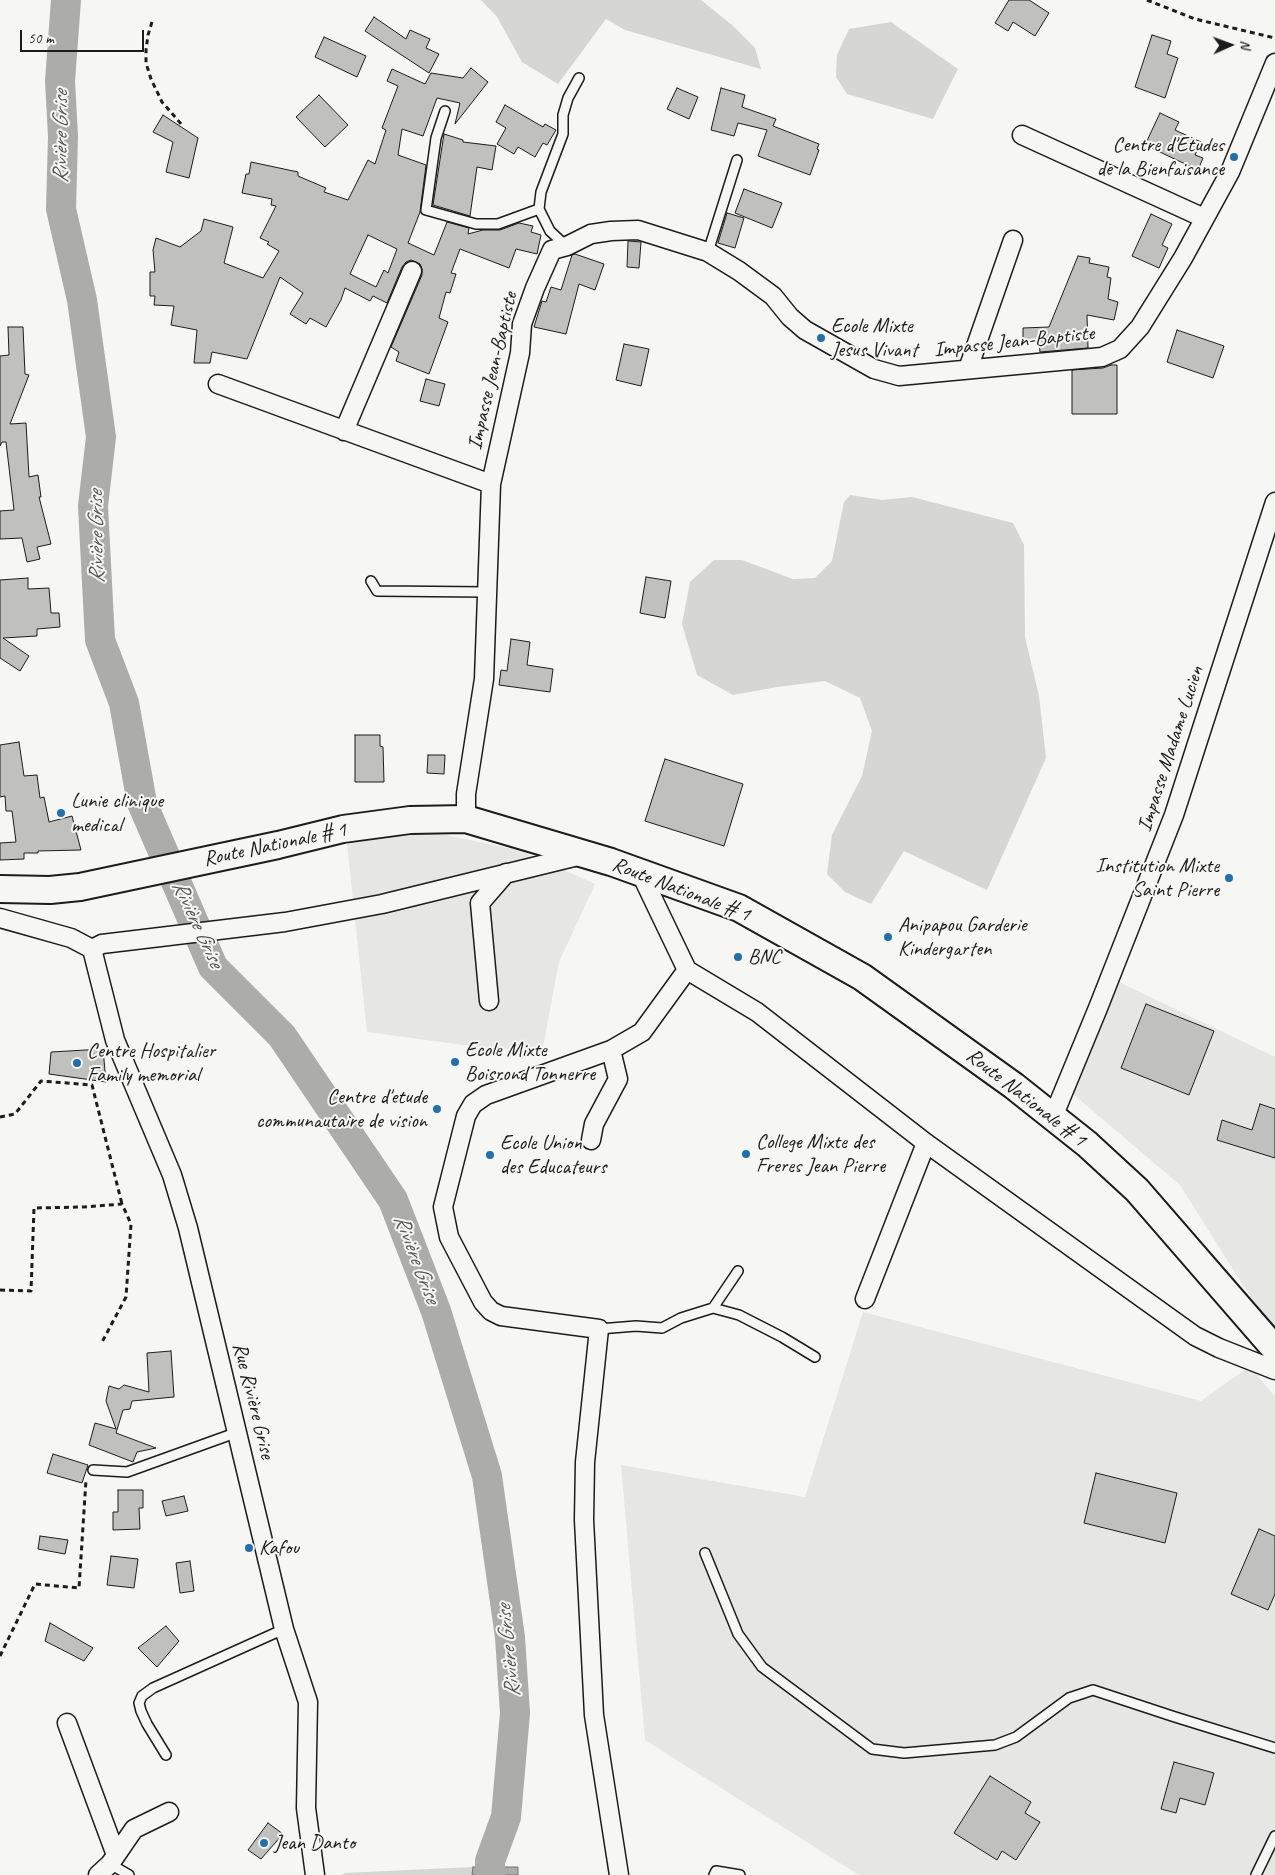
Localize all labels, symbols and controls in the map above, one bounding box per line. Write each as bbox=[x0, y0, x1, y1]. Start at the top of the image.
scale bar bbox=[22, 20, 146, 52]
north arrow bbox=[1205, 20, 1255, 70]
text: 50 m bbox=[28, 29, 54, 48]
text: N bbox=[1237, 40, 1254, 49]
water label: Rivière Grise bbox=[48, 91, 74, 183]
place label: Centre d'Etudes de la Bienfaisance bbox=[1097, 132, 1224, 182]
marker: Centre d'Etudes de la Bienfaisance bbox=[1228, 151, 1240, 163]
street label: Impasse Jean-Baptiste bbox=[463, 290, 523, 452]
place label: Ecole Mixte Jesus Vivant bbox=[831, 313, 917, 363]
street label: Impasse Jean-Baptiste bbox=[933, 321, 1095, 363]
marker: Ecole Mixte Jesus Vivant bbox=[815, 332, 827, 344]
water label: Rivière Grise bbox=[83, 490, 111, 584]
street label: Impasse Madame Lucien bbox=[1132, 663, 1210, 835]
place label: Lunie clinique medical bbox=[71, 788, 163, 838]
marker: Lunie clinique medical bbox=[55, 807, 67, 819]
street label: Route Nationale # 1 bbox=[201, 818, 349, 872]
street label: Route Nationale # 1 bbox=[609, 852, 753, 928]
place label: Institution Mixte Saint Pierre bbox=[1096, 853, 1219, 903]
marker: Institution Mixte Saint Pierre bbox=[1223, 872, 1235, 884]
water label: Rivière Grise bbox=[165, 876, 229, 972]
place label: Anipapou Garderie Kindergarten bbox=[898, 912, 1027, 962]
marker: Anipapou Garderie Kindergarten bbox=[882, 931, 894, 943]
place label: BNC bbox=[748, 944, 781, 970]
marker: BNC bbox=[732, 951, 744, 963]
place label: Ecole Mixte Boisrond Tonnerre bbox=[465, 1037, 595, 1087]
place label: Centre Hospitalier Family memorial bbox=[87, 1038, 215, 1088]
street label: Route Nationale # 1 bbox=[961, 1043, 1091, 1153]
marker: Ecole Mixte Boisrond Tonnerre bbox=[449, 1056, 461, 1068]
marker: Centre Hospitalier Family memorial bbox=[71, 1057, 83, 1069]
place label: Centre d'etude communautaire de vision bbox=[256, 1084, 427, 1134]
marker: Centre d'etude communautaire de vision bbox=[431, 1103, 443, 1115]
place label: College Mixte des Freres Jean Pierre bbox=[756, 1129, 885, 1179]
place label: Ecole Union des Educateurs bbox=[500, 1130, 606, 1180]
marker: College Mixte des Freres Jean Pierre bbox=[740, 1148, 752, 1160]
marker: Ecole Union des Educateurs bbox=[484, 1149, 496, 1161]
water label: Rivière Grise bbox=[387, 1211, 445, 1307]
street label: Rue Rivière Grise bbox=[226, 1340, 280, 1462]
place label: Kafou bbox=[259, 1535, 299, 1561]
marker: Kafou bbox=[243, 1542, 255, 1554]
water label: Rivière Grise bbox=[491, 1604, 527, 1698]
place label: Jean Danto bbox=[274, 1830, 355, 1856]
marker: Jean Danto bbox=[258, 1837, 270, 1849]

